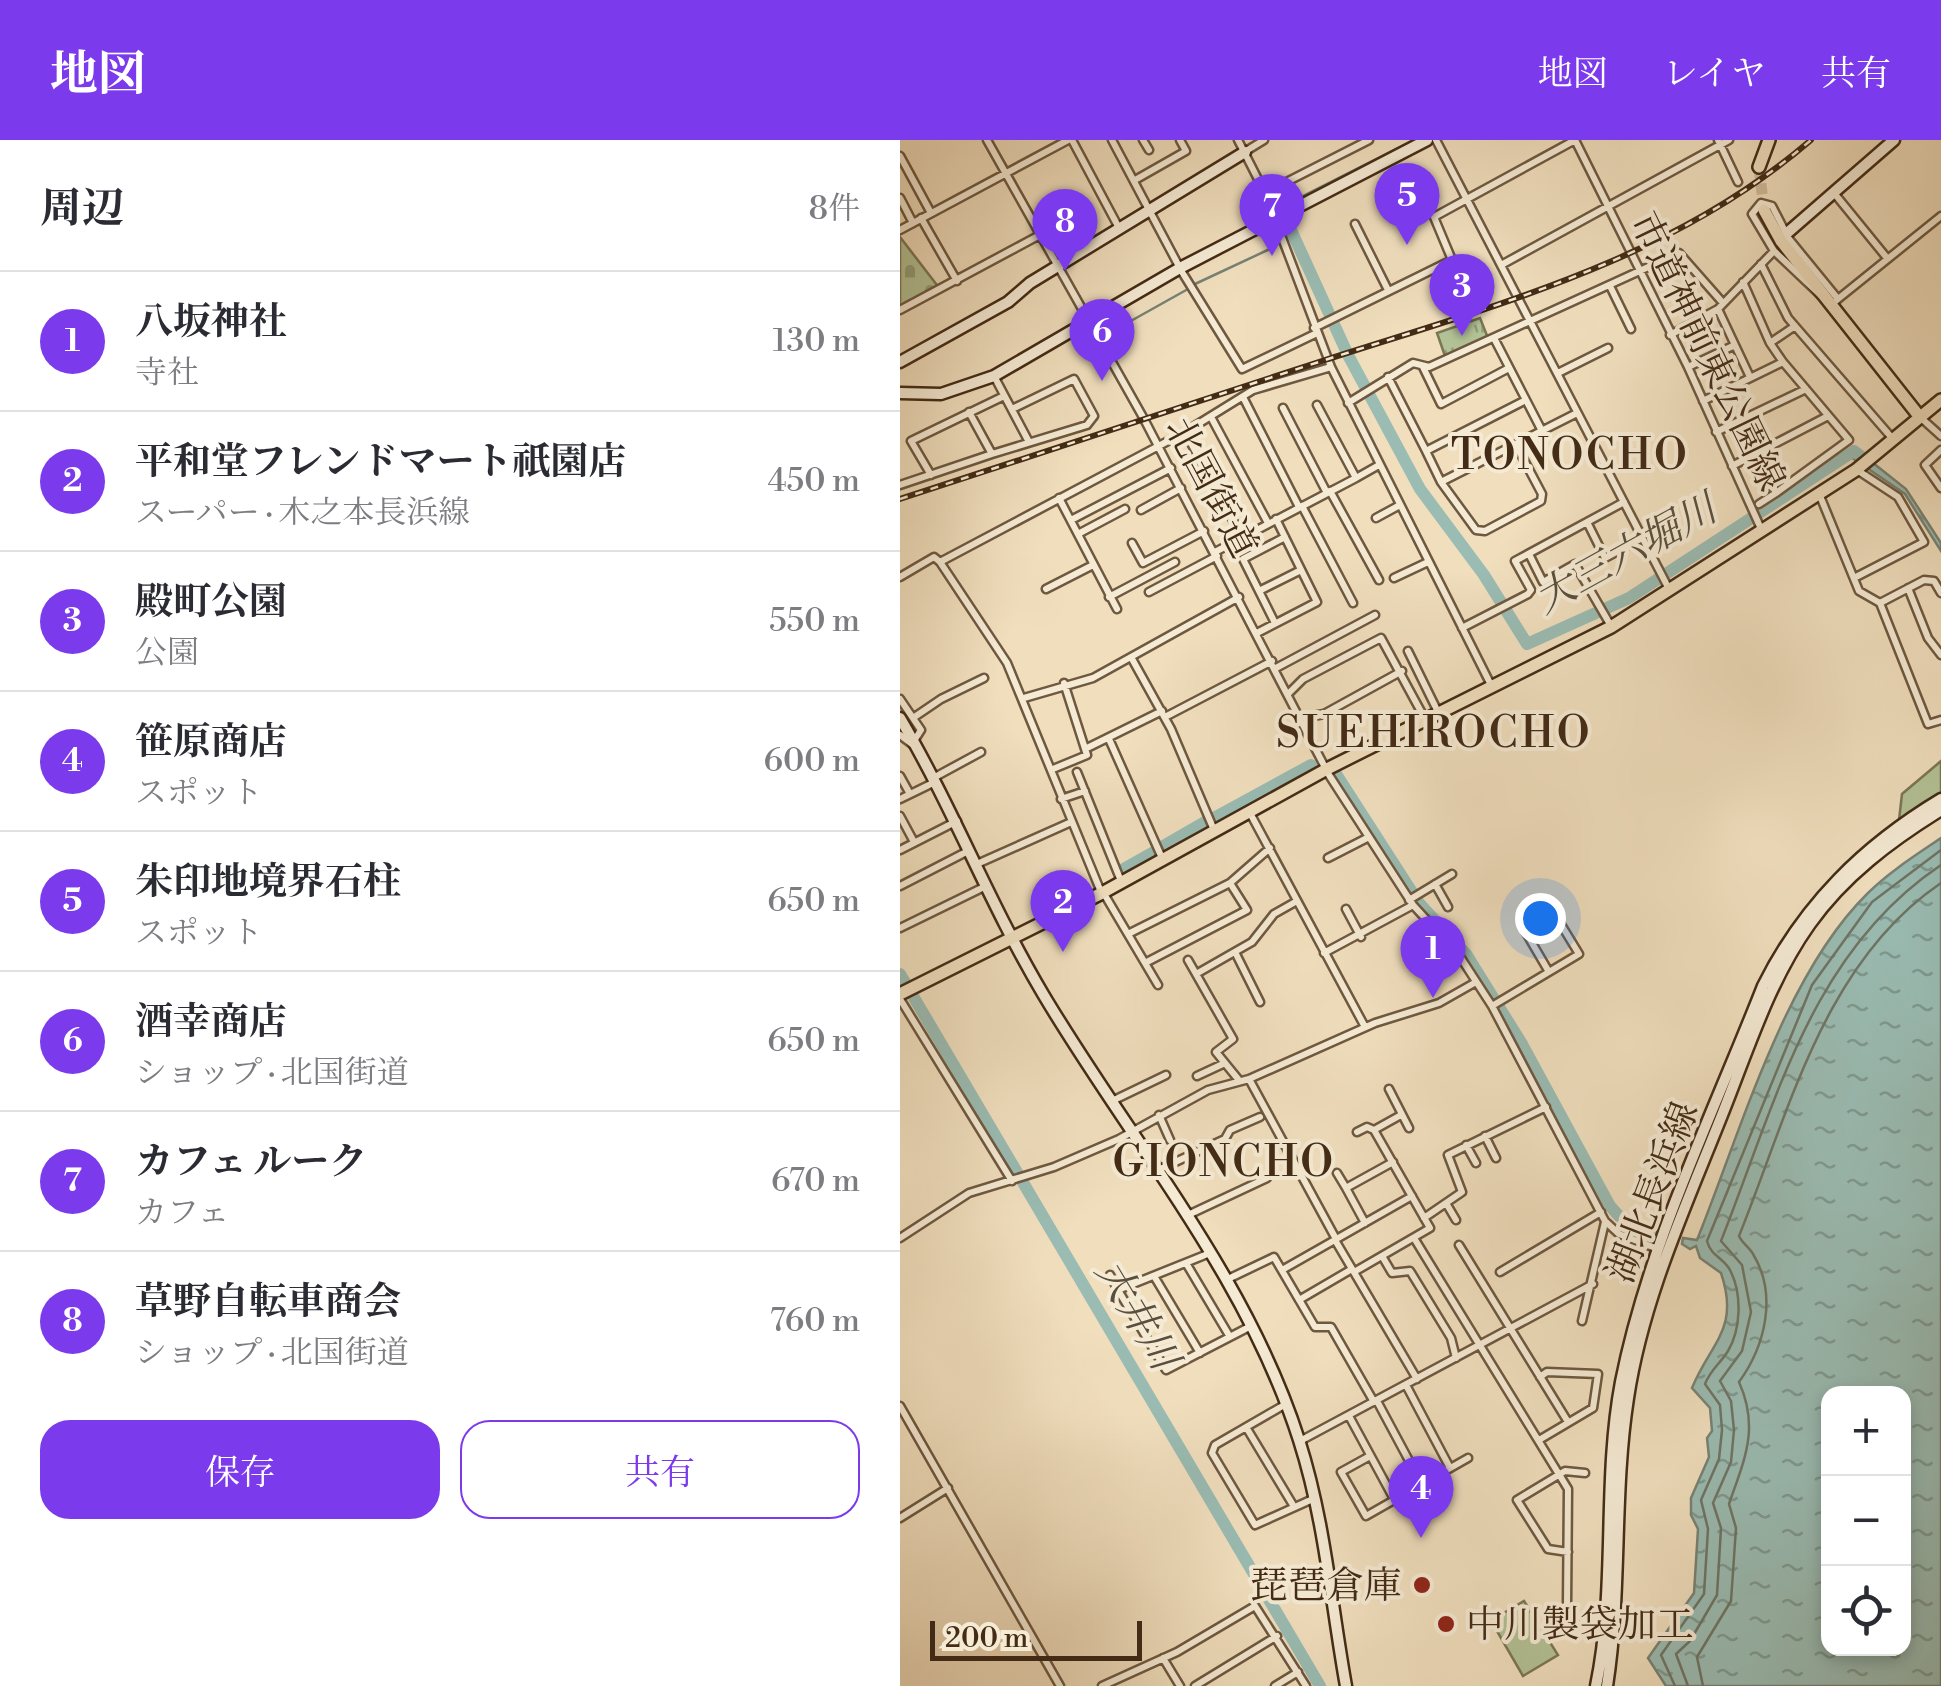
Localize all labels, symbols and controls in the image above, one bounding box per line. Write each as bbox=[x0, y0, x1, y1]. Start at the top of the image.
text: 地図 bbox=[50, 46, 146, 106]
text: 地図 bbox=[1538, 53, 1608, 96]
text: レイヤ bbox=[1663, 53, 1766, 96]
text: 共有 bbox=[1821, 53, 1891, 96]
pin: 5 bbox=[1374, 162, 1440, 245]
pin: 7 bbox=[1240, 174, 1304, 256]
text: 周辺 bbox=[40, 183, 124, 236]
pin: 8 bbox=[1032, 188, 1098, 271]
text: 8件 bbox=[808, 189, 860, 229]
street label: 市道神前東公園線 bbox=[1619, 205, 1794, 499]
pin: 3 bbox=[1430, 254, 1494, 336]
pin: 6 bbox=[1070, 298, 1134, 381]
text: 八坂神社 bbox=[135, 299, 287, 346]
text: 1 bbox=[65, 321, 80, 361]
text: 130 m bbox=[773, 321, 860, 361]
text: 寺社 bbox=[135, 353, 199, 393]
street label: 北国街道 bbox=[1154, 410, 1267, 566]
district label: TONOCHO bbox=[1451, 430, 1689, 483]
text: 平和堂フレンドマート祇園店 bbox=[135, 439, 627, 486]
text: 2 bbox=[62, 461, 83, 501]
text: 450 m bbox=[767, 461, 860, 501]
water label: 大三六堀川 bbox=[1526, 482, 1729, 625]
text: スーパー · 木之本長浜線 bbox=[135, 493, 470, 533]
text: 殿町公園 bbox=[135, 579, 287, 626]
text: 3 bbox=[63, 601, 82, 641]
text: 550 m bbox=[769, 601, 860, 641]
text: 公園 bbox=[135, 633, 199, 673]
district label: SUEHIROCHO bbox=[1276, 708, 1592, 761]
text: 笹原商店 bbox=[135, 719, 287, 766]
text: 4 bbox=[62, 741, 83, 781]
text: 600 m bbox=[764, 741, 860, 781]
text: スポット bbox=[135, 773, 263, 813]
text: 朱印地境界石柱 bbox=[135, 859, 401, 906]
pin: 2 bbox=[1030, 870, 1096, 952]
text: 5 bbox=[63, 881, 82, 921]
text: 650 m bbox=[767, 881, 860, 921]
your location bbox=[1515, 893, 1566, 944]
text: スポット bbox=[135, 913, 263, 953]
pin: 1 bbox=[1400, 916, 1466, 998]
text: 酒幸商店 bbox=[135, 999, 287, 1046]
text: 6 bbox=[62, 1021, 83, 1061]
text: 650 m bbox=[767, 1021, 860, 1061]
text: ショップ · 北国街道 bbox=[135, 1053, 409, 1093]
street label: 湖北長浜線 bbox=[1597, 1095, 1709, 1290]
district label: GIONCHO bbox=[1113, 1137, 1335, 1190]
text: カフェ ルーク bbox=[135, 1139, 367, 1186]
text: 7 bbox=[63, 1161, 82, 1201]
text: 670 m bbox=[771, 1161, 860, 1201]
text: カフェ bbox=[135, 1193, 229, 1233]
water label: 大井川 bbox=[1084, 1251, 1191, 1383]
text: 草野自転車商会 bbox=[135, 1279, 401, 1326]
text: 8 bbox=[62, 1301, 83, 1341]
text: 760 m bbox=[770, 1301, 860, 1341]
text: ショップ · 北国街道 bbox=[135, 1333, 409, 1373]
map controls bbox=[1821, 1386, 1911, 1656]
button: + bbox=[1821, 1386, 1911, 1476]
button: 保存 bbox=[40, 1420, 440, 1519]
button: 共有 bbox=[460, 1420, 860, 1519]
pin: 4 bbox=[1388, 1456, 1454, 1538]
button: − bbox=[1821, 1476, 1911, 1566]
place label: 琵琶倉庫 bbox=[1250, 1563, 1402, 1610]
button: locate bbox=[1821, 1566, 1911, 1656]
marker: 琵琶倉庫 bbox=[1411, 1574, 1433, 1596]
place label: 中川製袋加工 bbox=[1466, 1602, 1694, 1649]
marker: 中川製袋加工 bbox=[1435, 1613, 1457, 1635]
scale bar bbox=[930, 1616, 1142, 1660]
text: 200 m bbox=[945, 1621, 1028, 1656]

